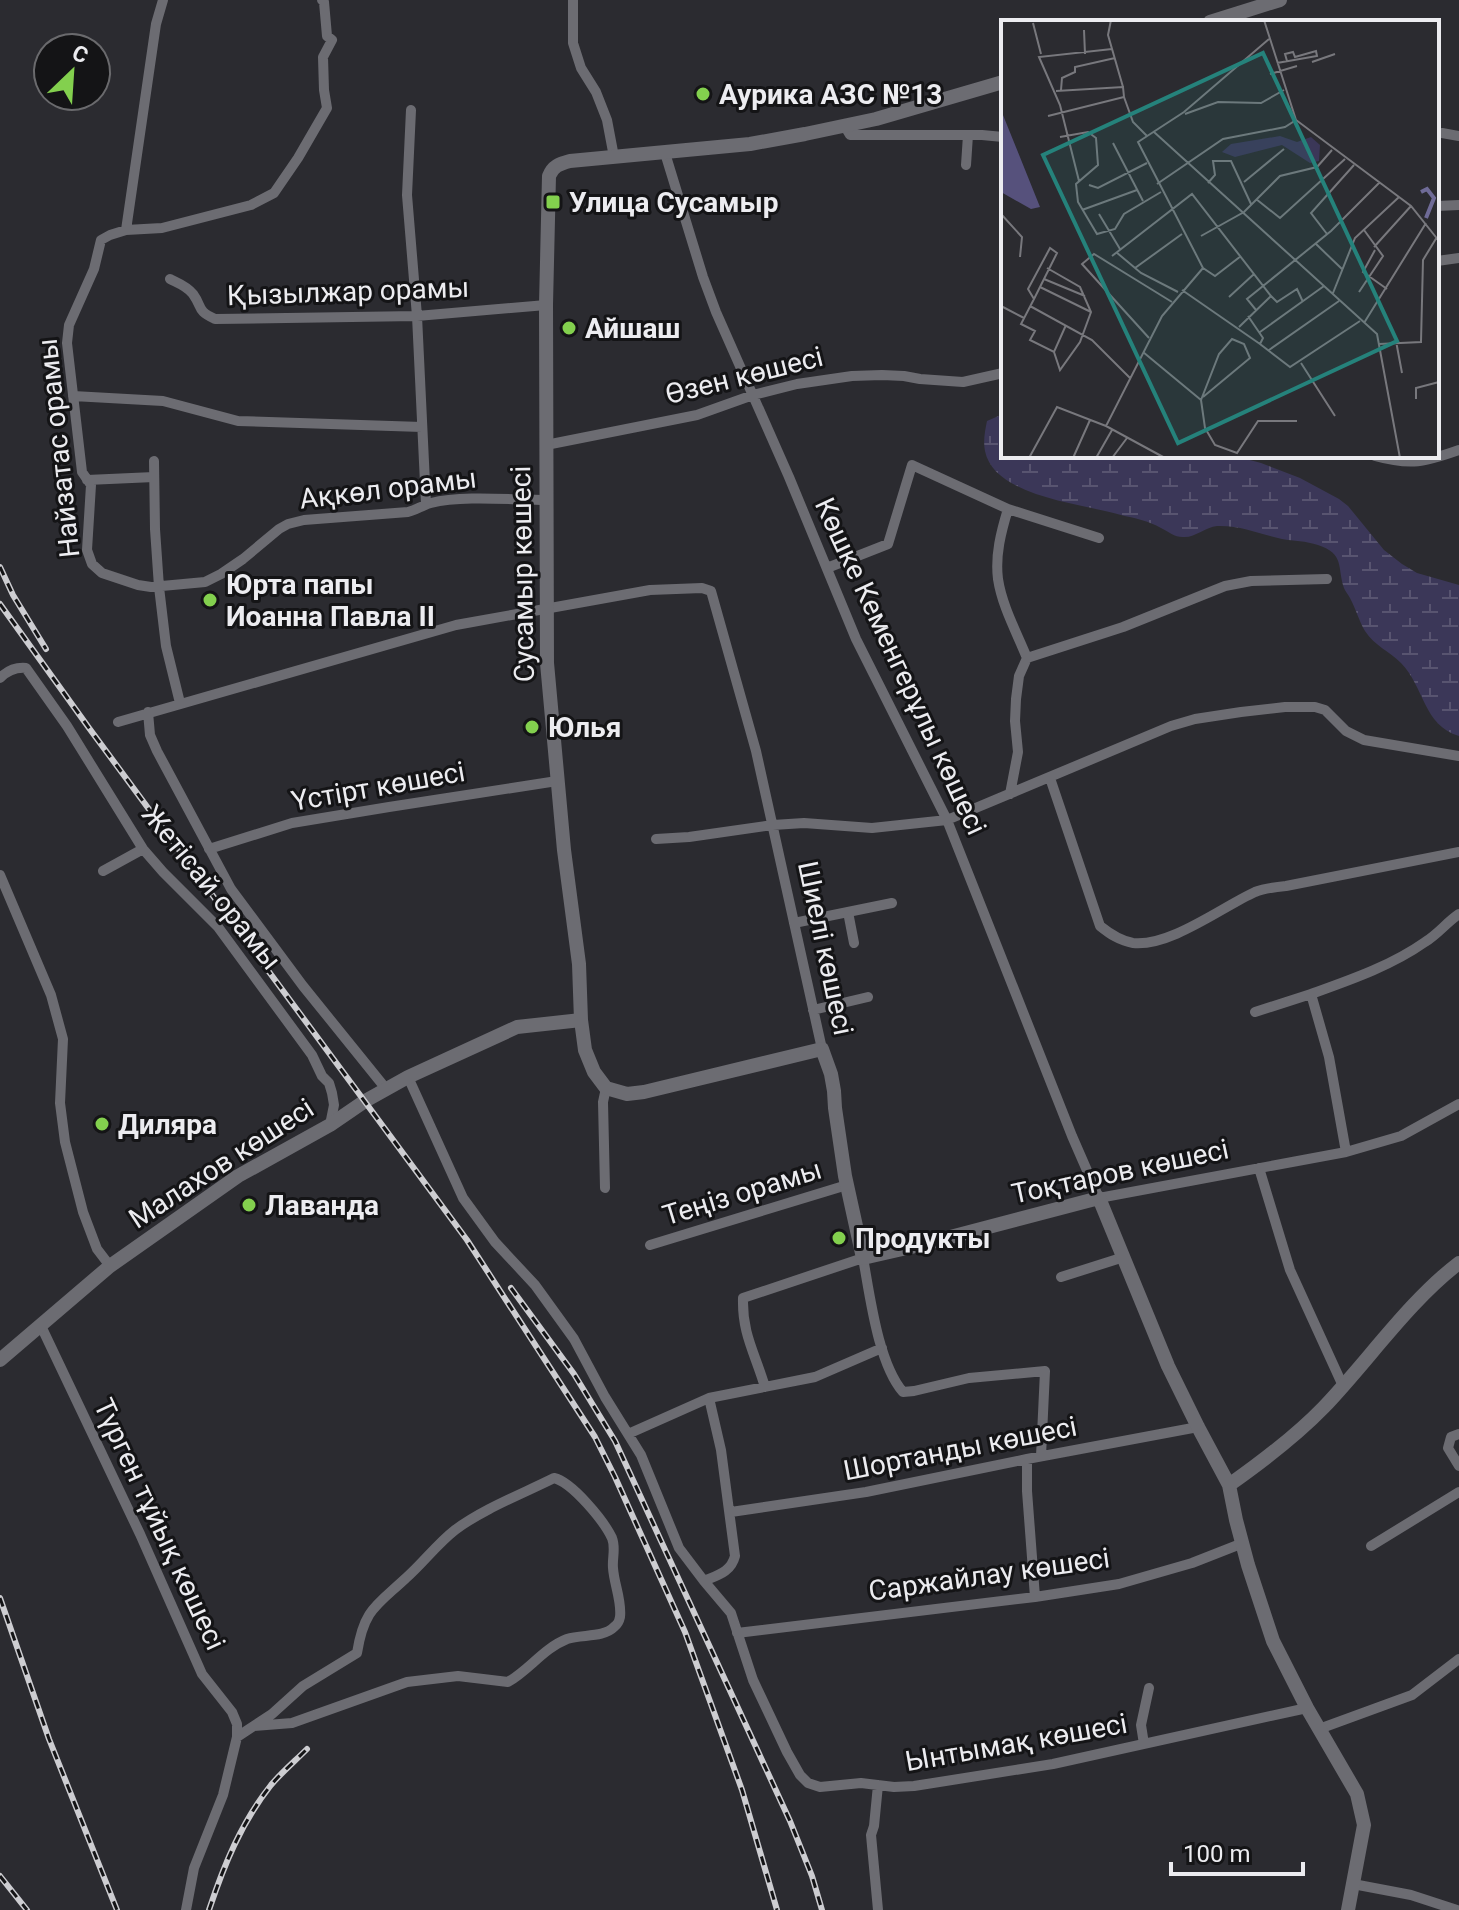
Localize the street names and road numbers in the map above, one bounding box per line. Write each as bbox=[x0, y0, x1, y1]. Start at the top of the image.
street label: Қызылжар орамы bbox=[226, 271, 470, 312]
street label: Найзатас орамы bbox=[31, 337, 86, 559]
street label: Өзен көшесі bbox=[662, 340, 826, 411]
street label: Ақкөл орамы bbox=[298, 461, 478, 516]
street label: Сусамыр көшесі bbox=[504, 466, 541, 682]
street label: Көшке Кеменгерұлы көшесі bbox=[808, 493, 993, 840]
street label: Үстірт көшесі bbox=[289, 755, 467, 818]
street label: Жетісай орамы bbox=[135, 798, 288, 976]
street label: Шиелі көшесі bbox=[791, 858, 860, 1038]
street label: Малахов көшесі bbox=[123, 1091, 320, 1235]
street label: Тоқтаров көшесі bbox=[1009, 1132, 1232, 1211]
street label: Теңіз орамы bbox=[659, 1153, 826, 1232]
street label: Түрген тұйық көшесі bbox=[87, 1393, 232, 1655]
street label: Шортанды көшесі bbox=[841, 1410, 1080, 1487]
street label: Саржайлау көшесі bbox=[866, 1541, 1112, 1608]
street label: Ынтымақ көшесі bbox=[903, 1707, 1130, 1778]

